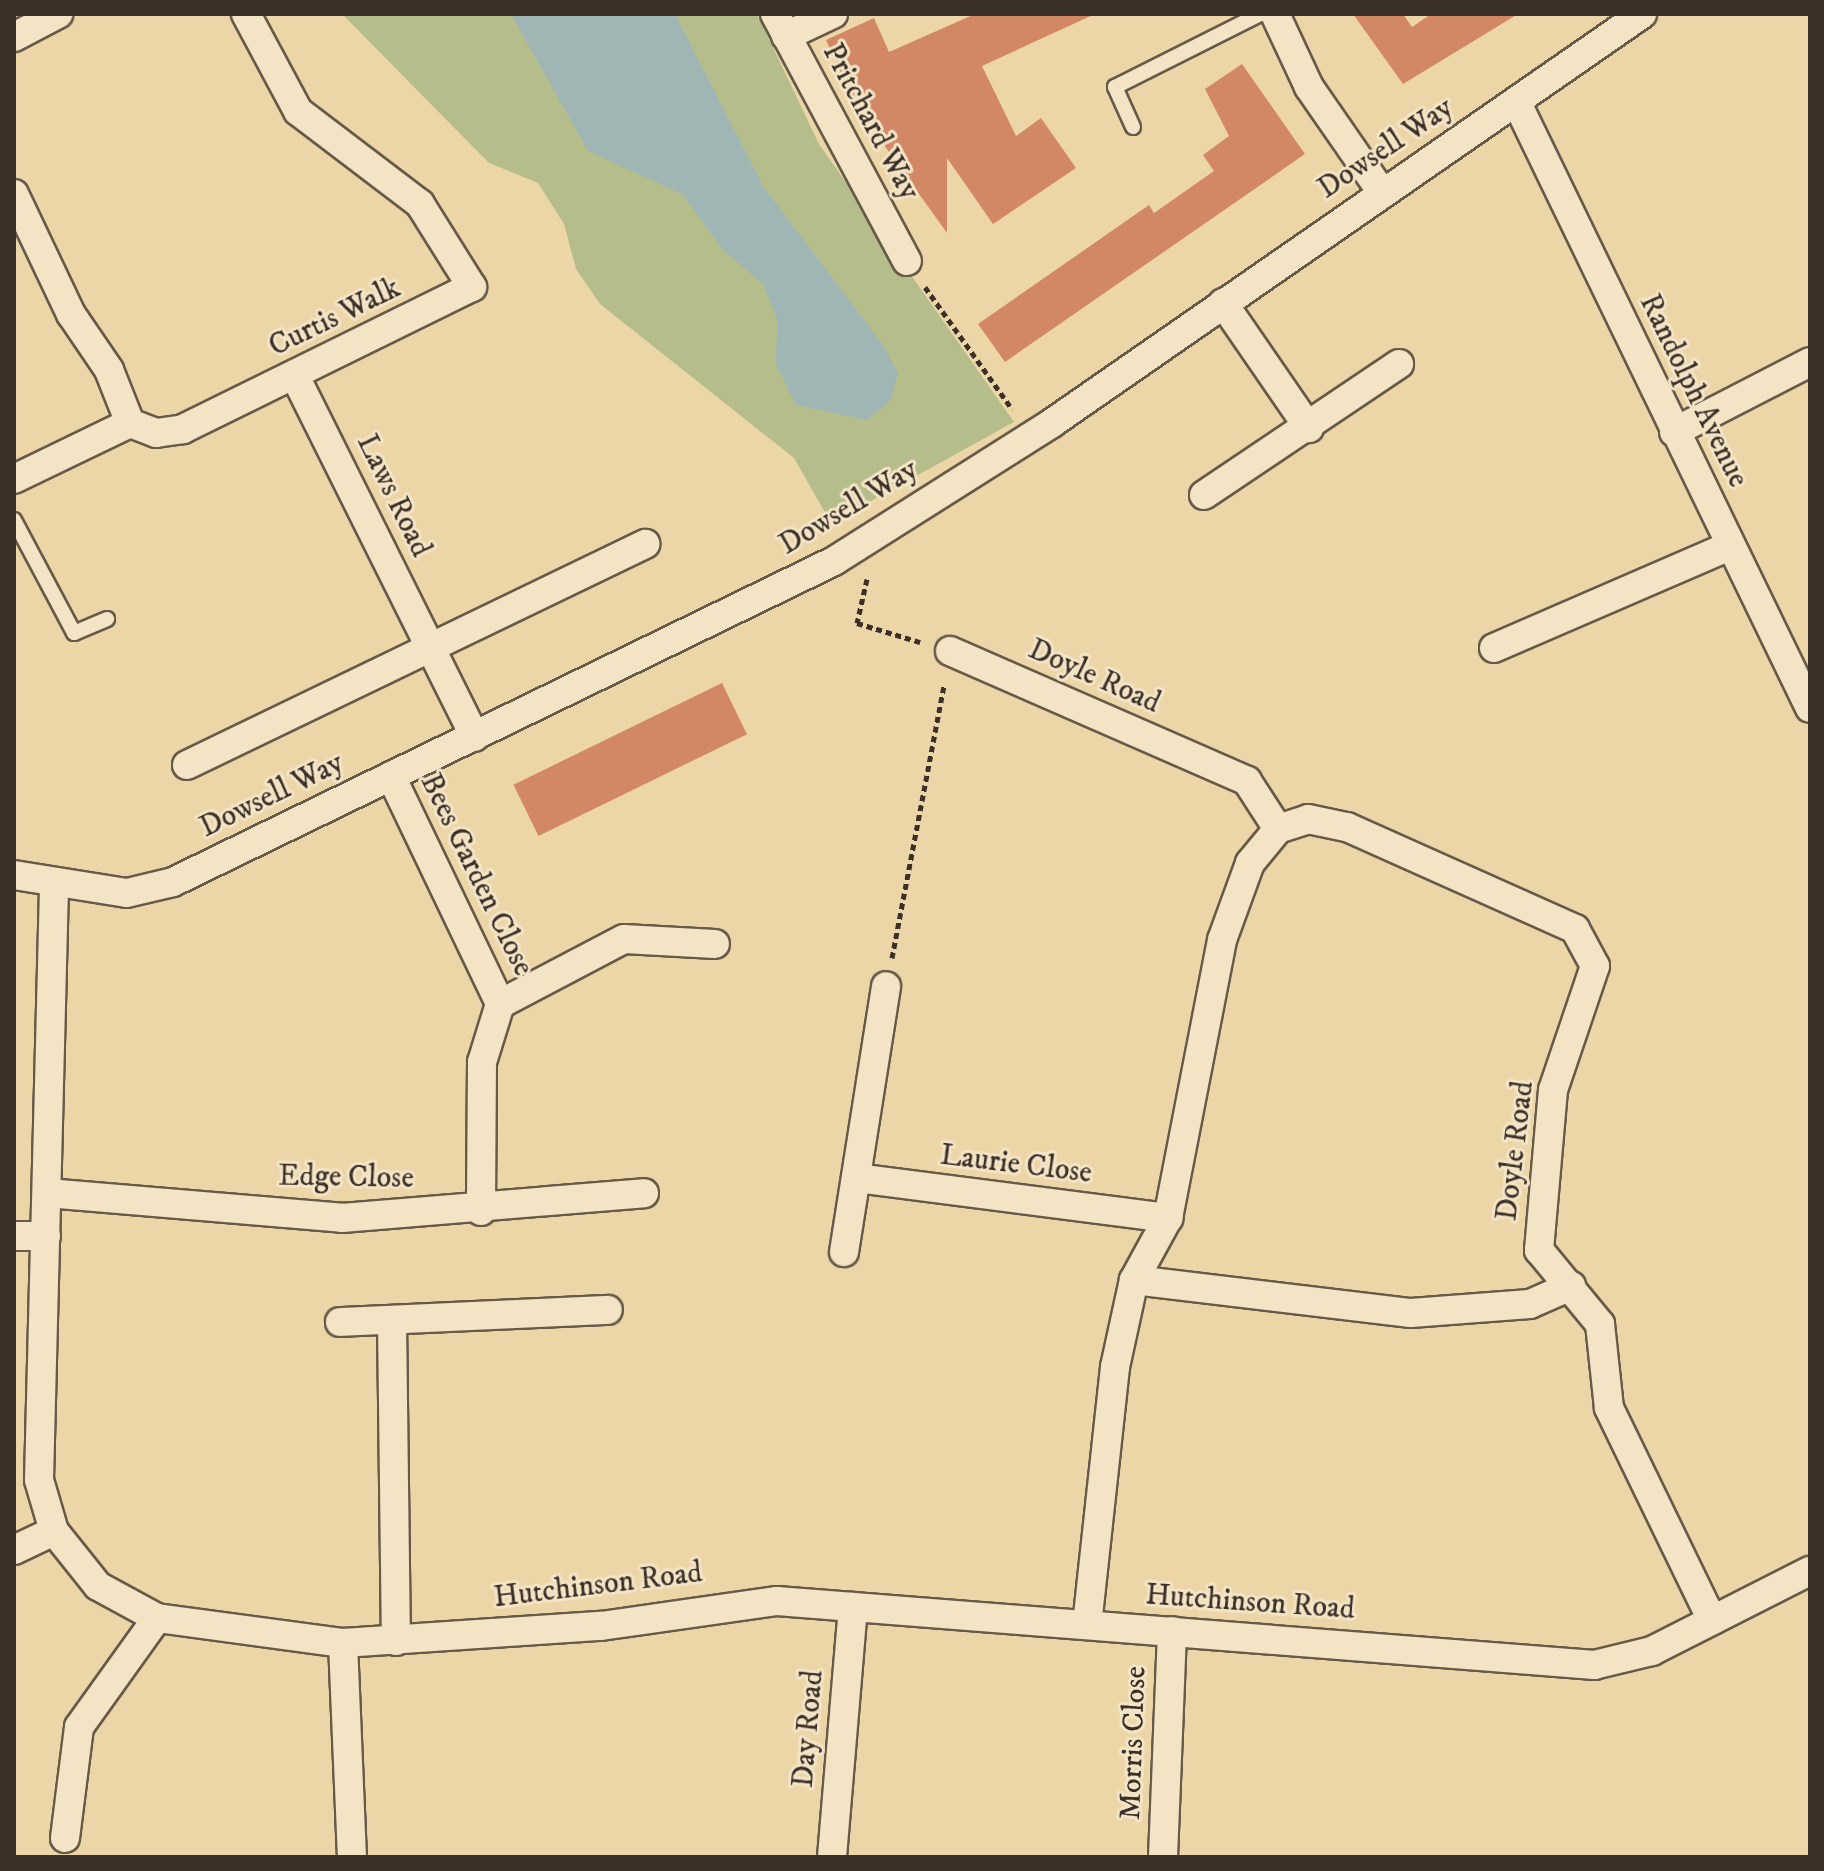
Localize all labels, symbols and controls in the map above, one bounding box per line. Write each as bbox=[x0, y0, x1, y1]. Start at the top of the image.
street label: Pritchard Way bbox=[814, 38, 926, 206]
street label: Dowsell Way bbox=[1311, 91, 1461, 207]
street label: Curtis Walk bbox=[263, 271, 407, 365]
street label: Randolph Avenue bbox=[1631, 289, 1755, 493]
street label: Laws Road bbox=[348, 429, 438, 563]
street label: Dowsell Way bbox=[773, 453, 925, 563]
street label: Doyle Road bbox=[1022, 632, 1166, 722]
street label: Dowsell Way bbox=[194, 746, 350, 846]
street label: Bees Garden Close bbox=[412, 768, 540, 982]
street label: Doyle Road bbox=[1490, 1079, 1542, 1223]
street label: Laurie Close bbox=[938, 1138, 1094, 1192]
street label: Edge Close bbox=[278, 1159, 414, 1197]
street label: Hutchinson Road bbox=[492, 1555, 704, 1617]
street label: Hutchinson Road bbox=[1144, 1578, 1356, 1628]
street label: Morris Close bbox=[1113, 1665, 1155, 1821]
street label: Day Road bbox=[786, 1669, 832, 1789]

